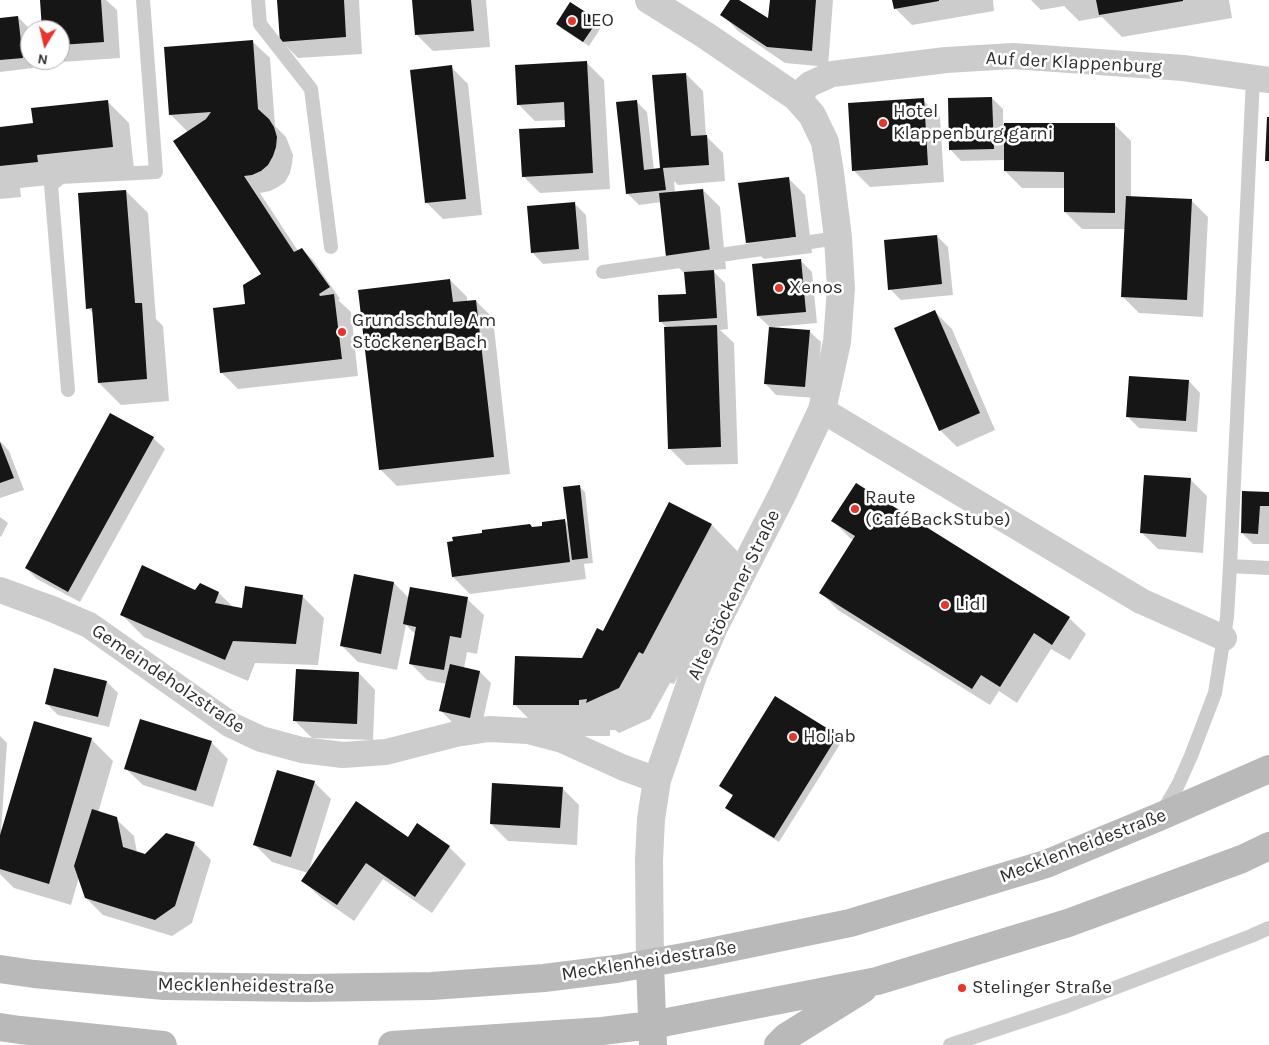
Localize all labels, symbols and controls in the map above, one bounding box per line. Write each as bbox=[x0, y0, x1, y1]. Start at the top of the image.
place label: LEO bbox=[582, 10, 614, 32]
marker: LEO bbox=[566, 15, 578, 27]
north arrow bbox=[20, 20, 70, 70]
street label: Auf der Klappenburg bbox=[985, 47, 1163, 79]
text: N bbox=[36, 50, 49, 69]
place label: Hotel Klappenburg garni bbox=[893, 101, 1054, 145]
marker: Hotel Klappenburg garni bbox=[877, 117, 889, 129]
place label: Xenos bbox=[789, 277, 843, 299]
marker: Xenos bbox=[773, 282, 785, 294]
place label: Grundschule Am Stöckener Bach bbox=[352, 310, 496, 354]
marker: Grundschule Am Stöckener Bach bbox=[336, 326, 348, 338]
place label: Raute (CaféBackStube) bbox=[865, 487, 1011, 531]
marker: Raute (CaféBackStube) bbox=[849, 503, 861, 515]
street label: Alte Stöckener Straße bbox=[683, 506, 785, 684]
place label: Lidl bbox=[955, 594, 986, 616]
marker: Lidl bbox=[939, 599, 951, 611]
street label: Gemeindeholzstraße bbox=[87, 619, 249, 739]
place label: Hol'ab bbox=[803, 726, 856, 748]
marker: Hol'ab bbox=[787, 731, 799, 743]
street label: Mecklenheidestraße bbox=[996, 804, 1170, 888]
street label: Mecklenheidestraße bbox=[560, 936, 738, 986]
street label: Mecklenheidestraße bbox=[157, 973, 335, 999]
place label: Stelinger Straße bbox=[972, 977, 1112, 999]
marker: Stelinger Straße bbox=[956, 982, 968, 994]

